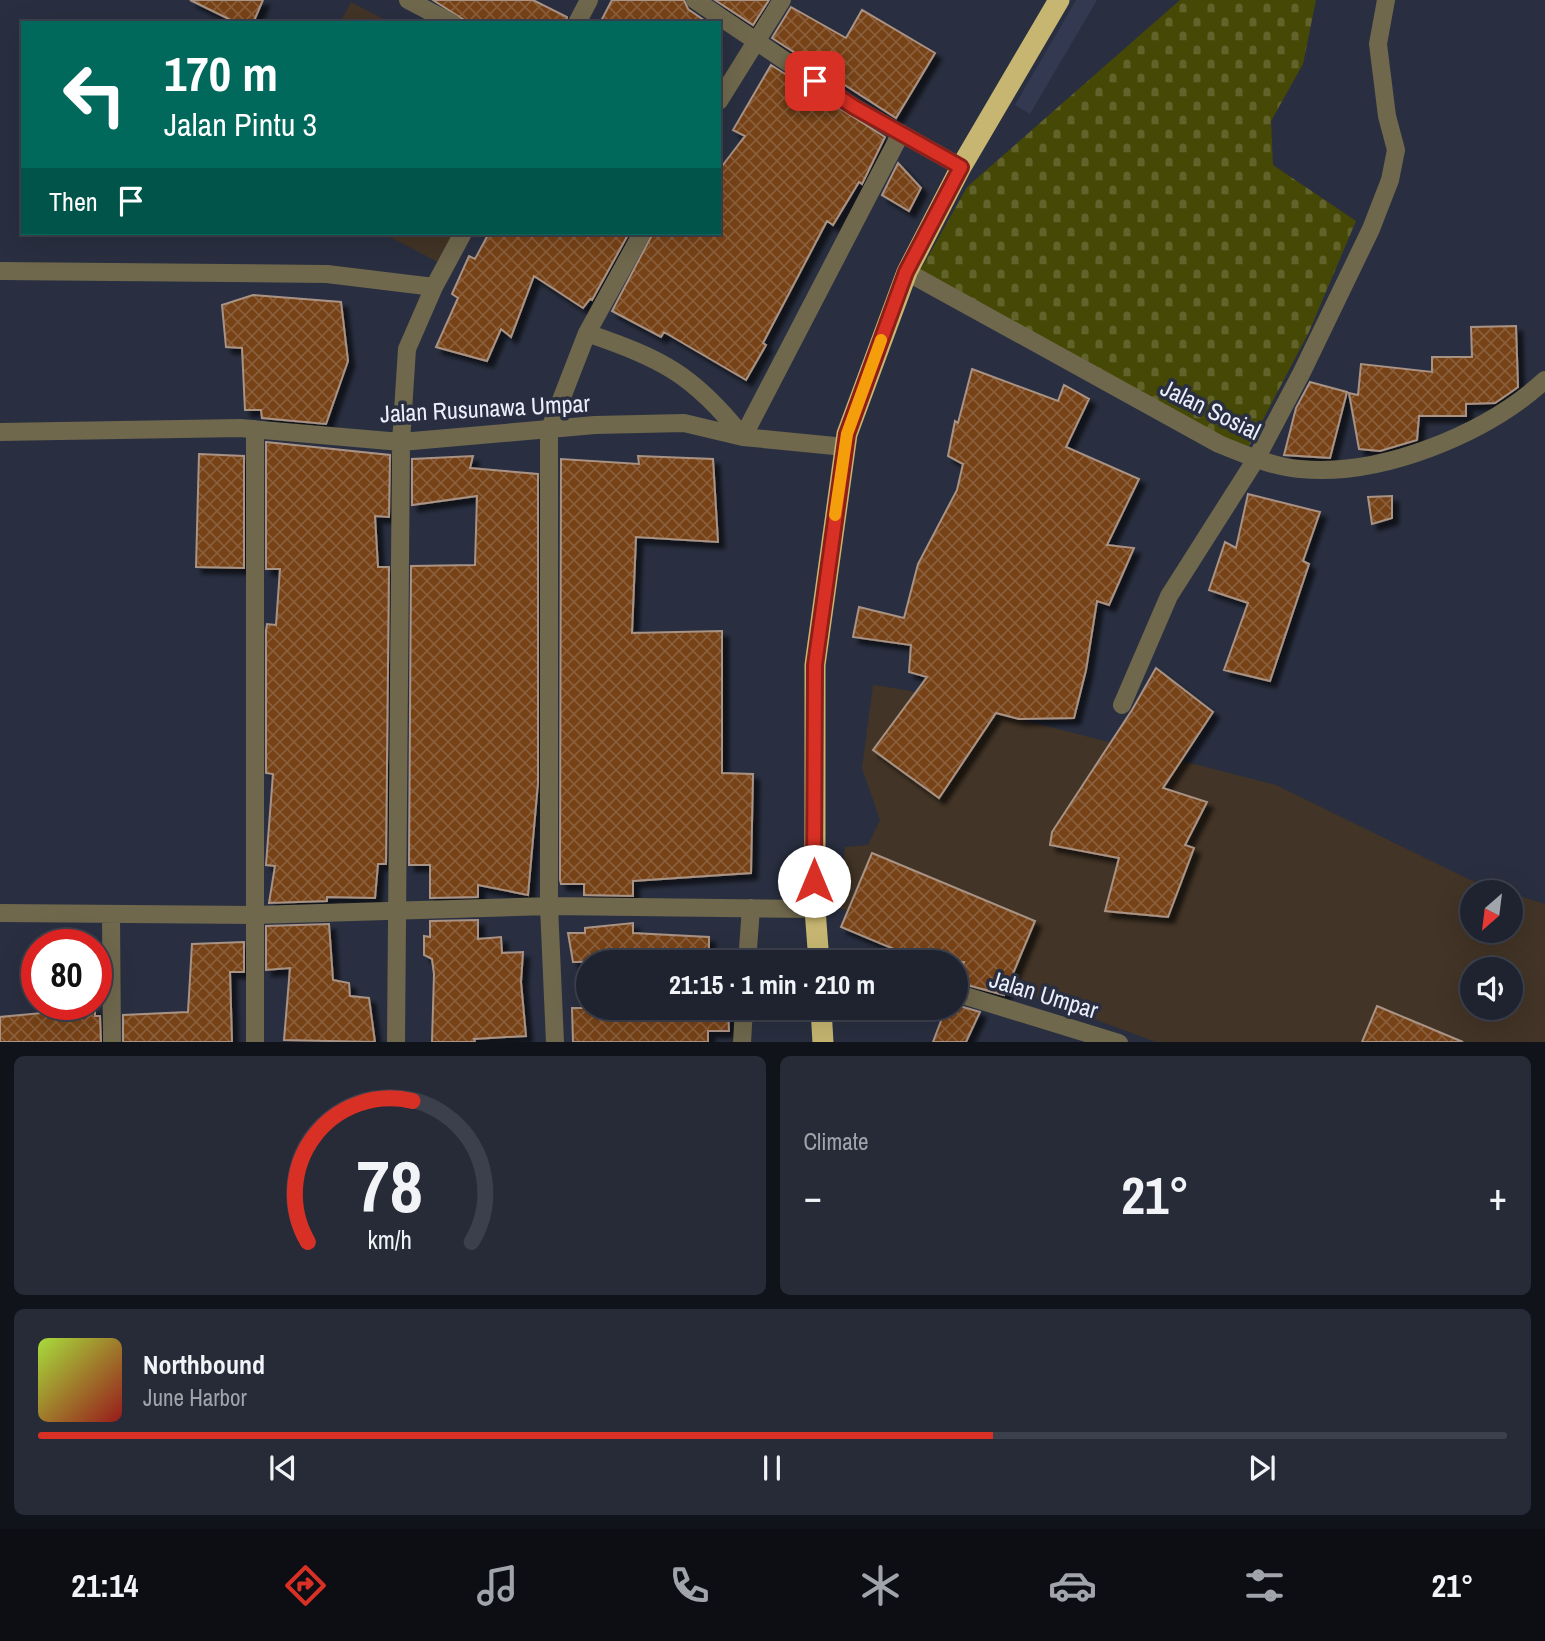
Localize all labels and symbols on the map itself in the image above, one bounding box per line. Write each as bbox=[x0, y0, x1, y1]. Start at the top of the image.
pin bbox=[785, 51, 845, 111]
street label: Jalan Sosial bbox=[1156, 371, 1266, 447]
street label: Jalan Rusunawa Umpar bbox=[379, 387, 591, 429]
position arrow bbox=[777, 844, 851, 918]
north arrow bbox=[1460, 880, 1522, 943]
speed limit sign: 80 bbox=[21, 929, 112, 1020]
street label: Jalan Umpar bbox=[986, 962, 1102, 1026]

